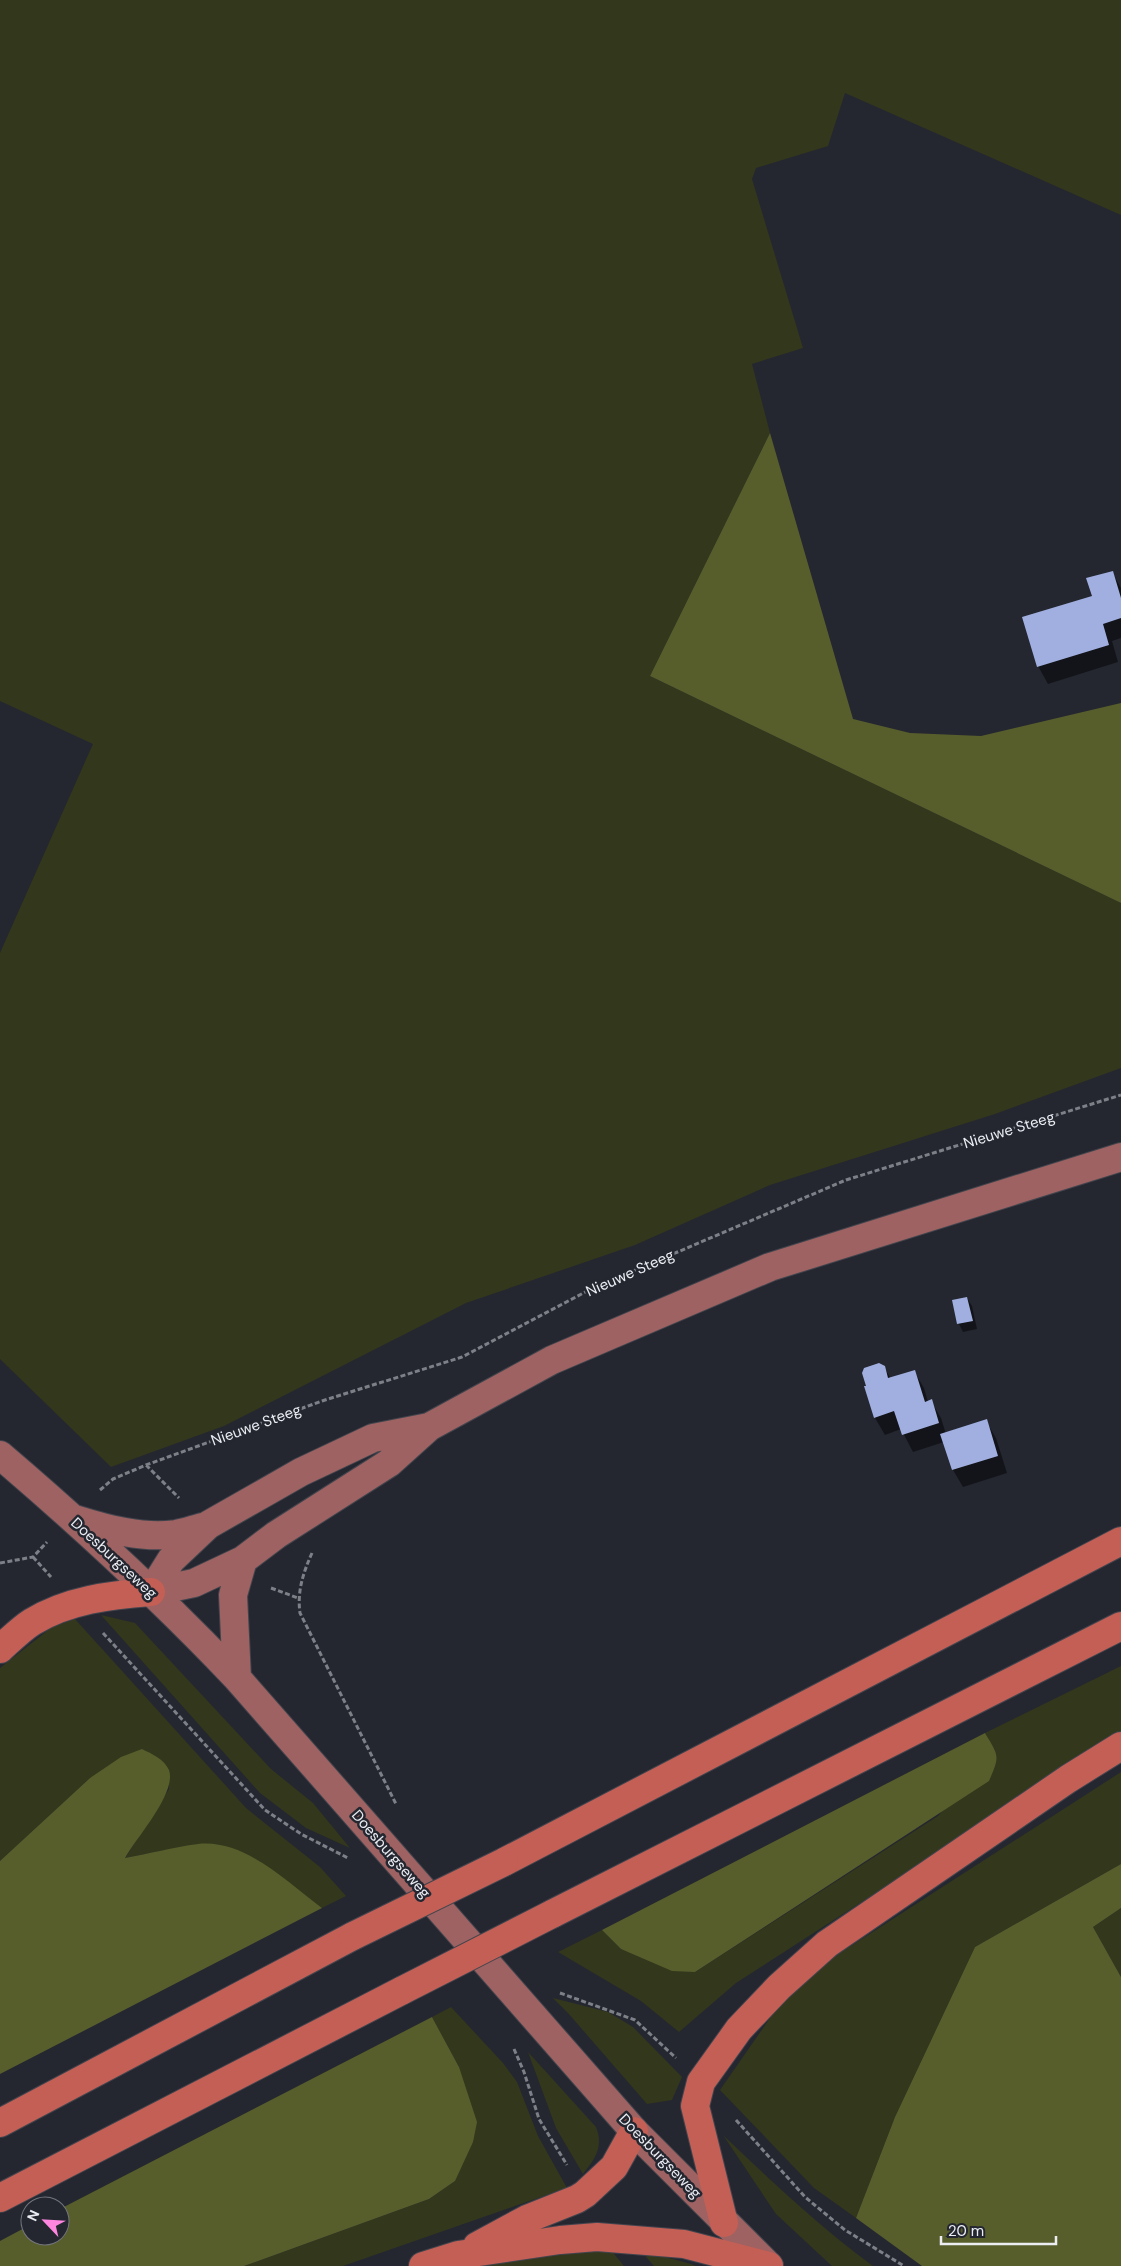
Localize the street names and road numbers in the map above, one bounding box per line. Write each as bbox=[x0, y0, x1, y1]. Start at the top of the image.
street label: Nieuwe Steeg bbox=[961, 1107, 1057, 1153]
street label: Nieuwe Steeg bbox=[583, 1245, 677, 1301]
street label: Nieuwe Steeg bbox=[208, 1399, 304, 1451]
street label: Doesburgseweg bbox=[67, 1513, 161, 1603]
street label: Doesburgseweg bbox=[347, 1806, 435, 1902]
street label: Doesburgseweg bbox=[614, 2109, 706, 2203]

